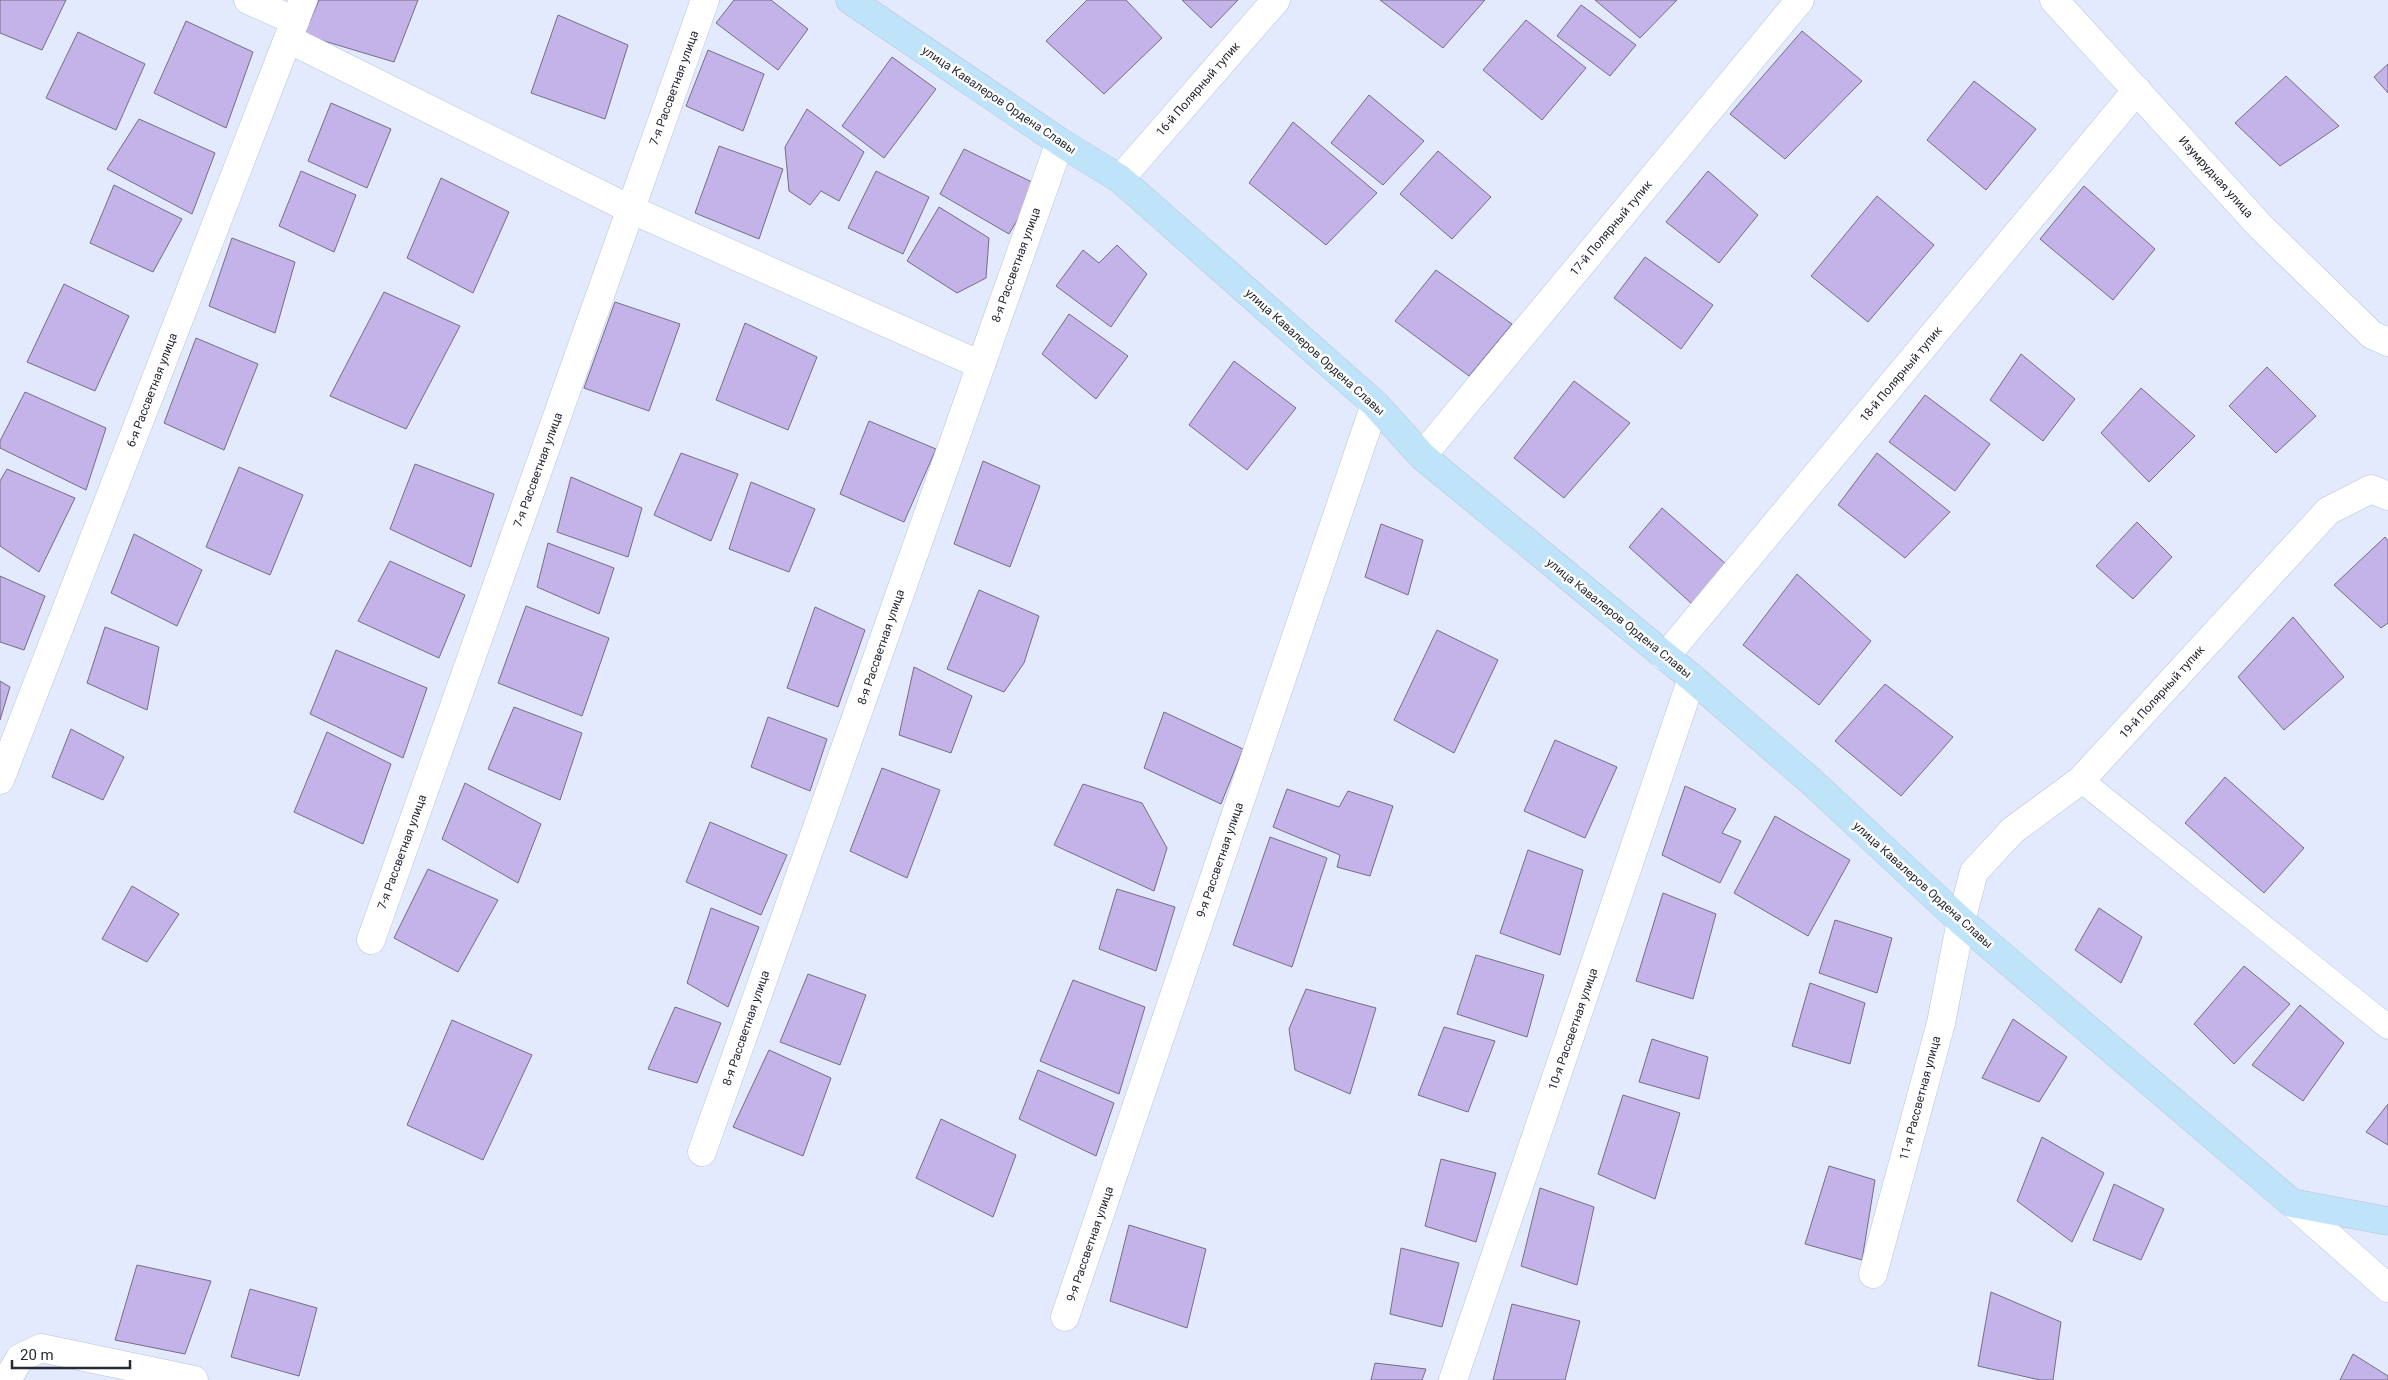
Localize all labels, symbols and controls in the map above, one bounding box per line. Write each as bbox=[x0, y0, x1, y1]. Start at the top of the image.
street label: 7-я Рассветная улица bbox=[647, 29, 701, 147]
street label: 16-й Полярный тупик bbox=[1153, 39, 1243, 139]
street label: улица Кавалеров Ордена Славы bbox=[919, 43, 1079, 157]
street label: Изумрудная улица bbox=[2176, 134, 2256, 220]
street label: 17-й Полярный тупик bbox=[1567, 177, 1655, 279]
street label: 8-я Рассветная улица bbox=[989, 206, 1043, 324]
street label: улица Кавалеров Ордена Славы bbox=[1242, 286, 1388, 418]
street label: 18-й Полярный тупик bbox=[1857, 323, 1945, 425]
street label: 6-я Рассветная улица bbox=[124, 331, 180, 449]
street label: 7-я Рассветная улица bbox=[511, 411, 565, 529]
street label: улица Кавалеров Ордена Славы bbox=[1544, 555, 1694, 681]
street label: 8-я Рассветная улица bbox=[855, 587, 907, 707]
street label: 19-й Полярный тупик bbox=[2117, 642, 2208, 741]
street label: 7-я Рассветная улица bbox=[375, 793, 429, 911]
street label: 9-я Рассветная улица bbox=[1194, 800, 1246, 920]
street label: улица Кавалеров Ордена Славы bbox=[1850, 819, 1996, 951]
street label: 10-я Рассветная улица bbox=[1546, 966, 1600, 1092]
street label: 8-я Рассветная улица bbox=[720, 968, 772, 1088]
street label: 11-я Рассветная улица bbox=[1897, 1034, 1943, 1162]
street label: 9-я Рассветная улица bbox=[1064, 1184, 1116, 1304]
scale bar bbox=[12, 1338, 130, 1370]
text: 20 m bbox=[20, 1346, 54, 1364]

